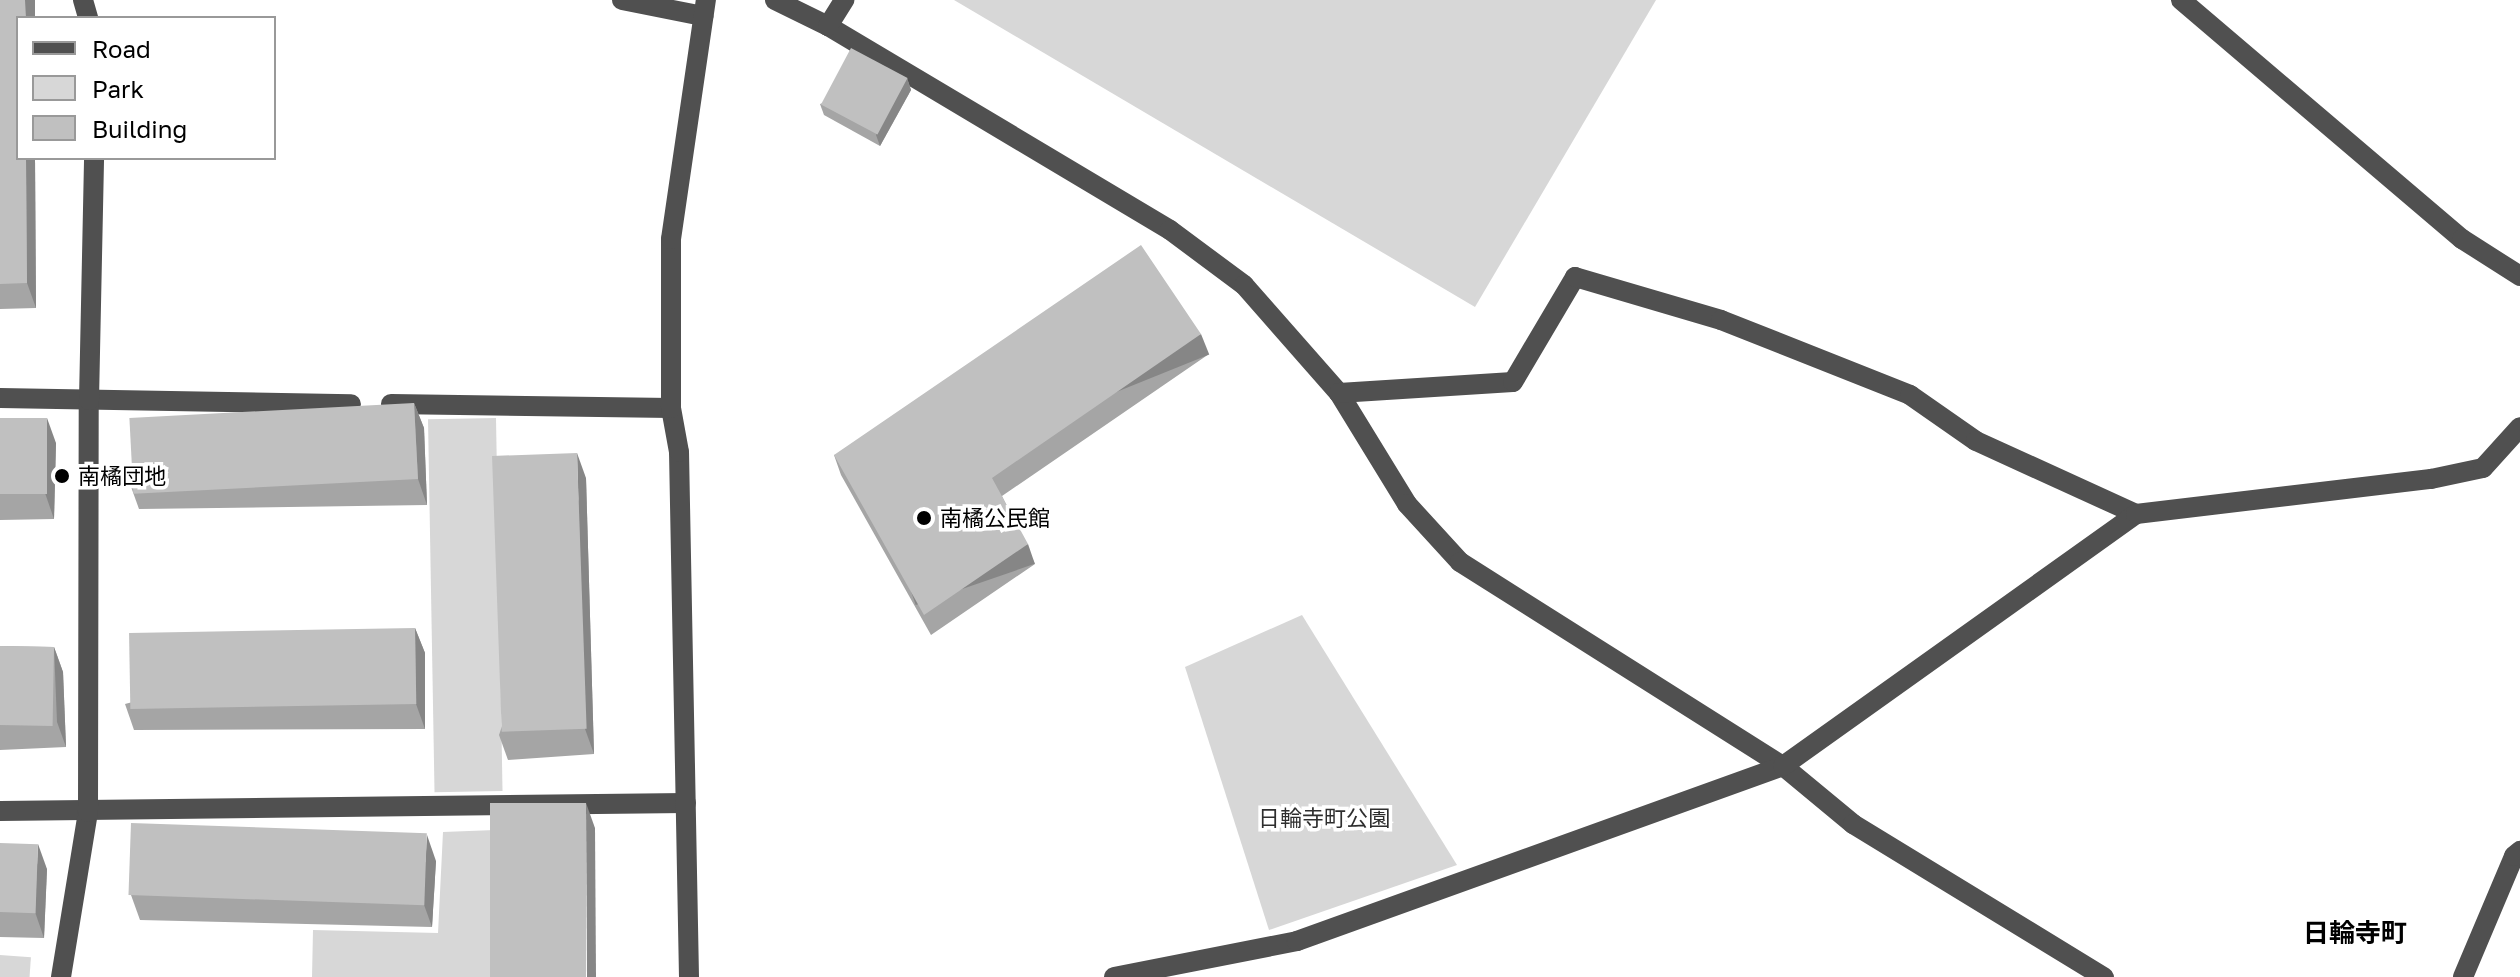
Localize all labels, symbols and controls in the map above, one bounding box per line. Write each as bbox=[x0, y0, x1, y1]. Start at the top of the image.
legend bbox=[16, 16, 276, 160]
text: Road bbox=[92, 34, 151, 63]
text: Park bbox=[92, 74, 144, 103]
text: Building bbox=[92, 114, 187, 143]
place label: 南橘団地 bbox=[78, 463, 166, 489]
marker: 南橘団地 bbox=[53, 467, 71, 485]
place label: 南橘公民館 bbox=[940, 505, 1050, 531]
marker: 南橘公民館 bbox=[915, 509, 933, 527]
park label: 日輪寺町公園 bbox=[1258, 805, 1390, 831]
district label: 日輪寺町 bbox=[2303, 917, 2407, 949]

